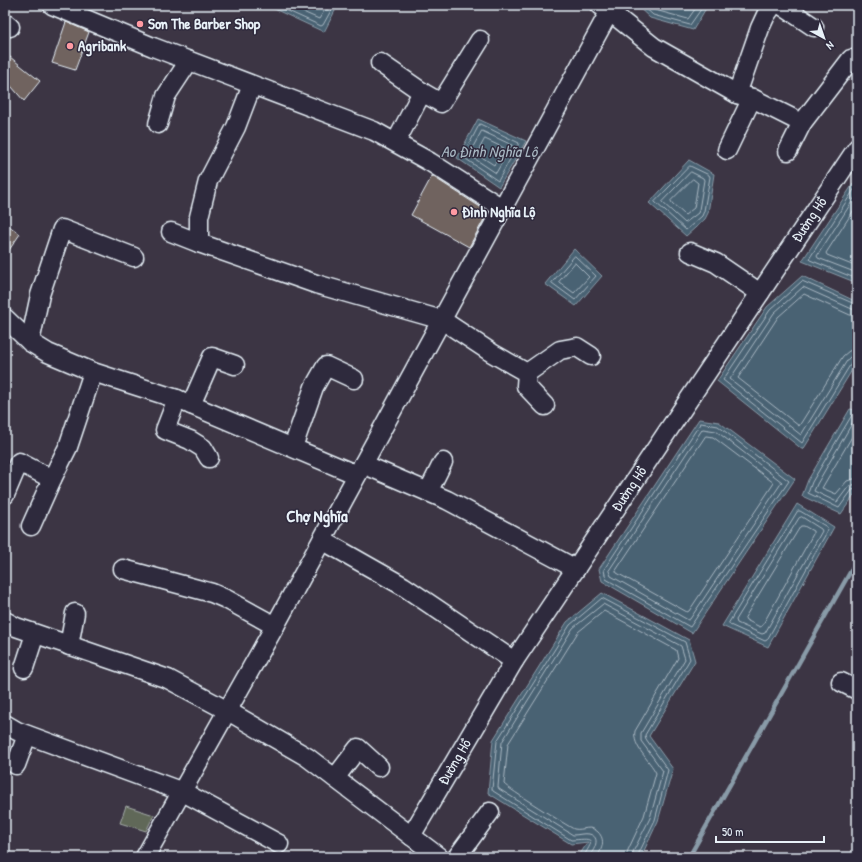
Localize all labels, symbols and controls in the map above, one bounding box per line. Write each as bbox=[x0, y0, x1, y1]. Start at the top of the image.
place label: Sơn The Barber Shop bbox=[148, 13, 261, 35]
north arrow bbox=[804, 18, 844, 58]
marker: Sơn The Barber Shop bbox=[135, 19, 145, 29]
place label: Agribank bbox=[78, 35, 127, 57]
text: N bbox=[824, 38, 837, 53]
marker: Agribank bbox=[65, 41, 75, 51]
water label: Ao Đình Nghĩa Lộ bbox=[441, 140, 539, 162]
street label: Đường Hồ bbox=[786, 193, 831, 246]
place label: Đình Nghĩa Lộ bbox=[462, 201, 535, 223]
marker: Đình Nghĩa Lộ bbox=[449, 207, 459, 217]
street label: Đường Hồ bbox=[606, 462, 651, 515]
district label: Chợ Nghĩa bbox=[286, 504, 348, 528]
street label: Đường Hồ bbox=[432, 735, 476, 789]
scale bar bbox=[716, 818, 824, 844]
text: 50 m bbox=[722, 823, 743, 840]

